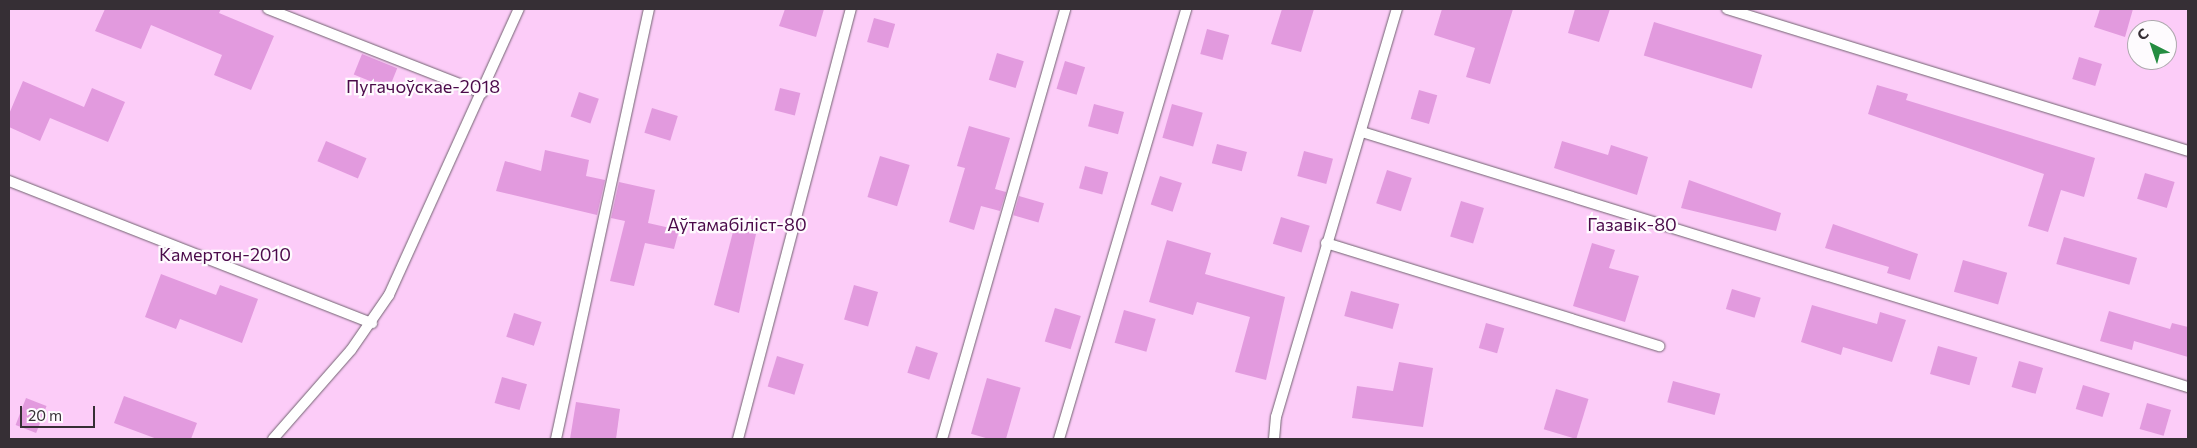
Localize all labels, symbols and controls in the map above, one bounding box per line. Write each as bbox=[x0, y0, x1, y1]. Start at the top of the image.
north arrow bbox=[2127, 20, 2177, 70]
text: С bbox=[2133, 25, 2152, 44]
park label: Пугачоўскае-2018 bbox=[346, 75, 500, 97]
park label: Аўтамабіліст-80 bbox=[667, 213, 807, 235]
park label: Газавік-80 bbox=[1587, 213, 1677, 235]
park label: Камертон-2010 bbox=[159, 243, 291, 265]
scale bar bbox=[22, 396, 98, 428]
text: 20 m bbox=[28, 406, 62, 424]

